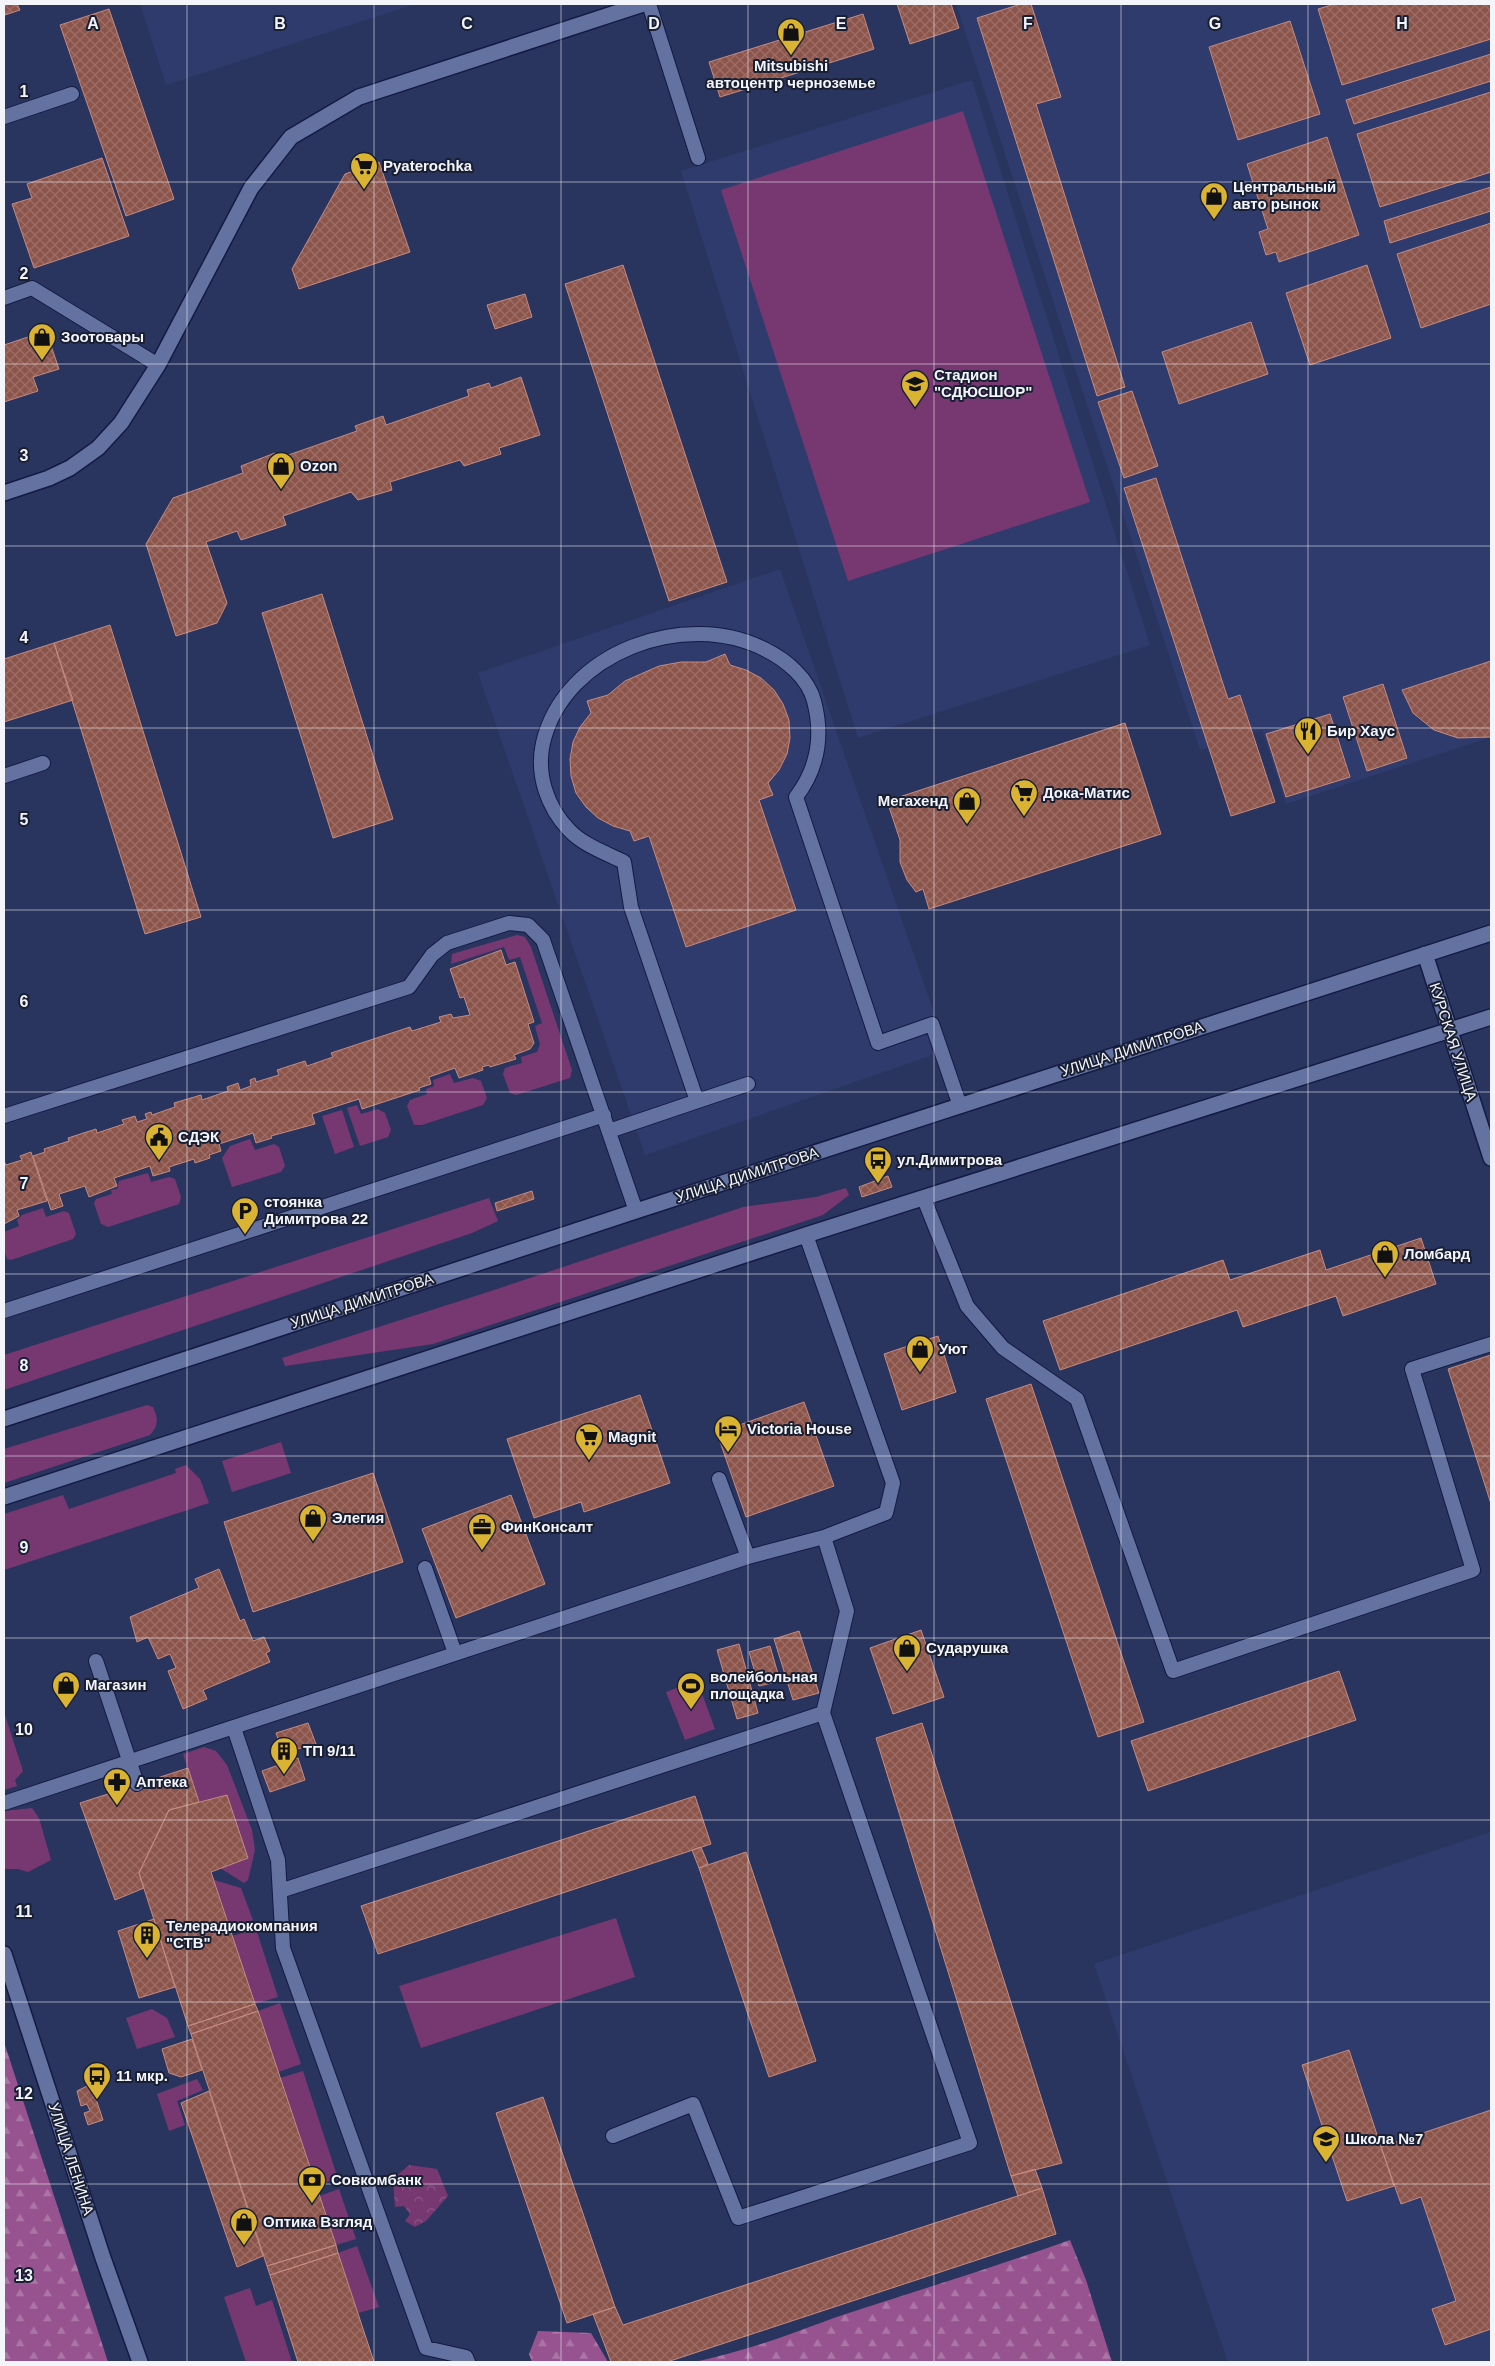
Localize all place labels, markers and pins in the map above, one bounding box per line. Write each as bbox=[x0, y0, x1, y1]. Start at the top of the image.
shop icon: Mitsubishi автоцентр черноземье bbox=[776, 17, 806, 56]
place label: Mitsubishi автоцентр черноземье bbox=[706, 57, 876, 91]
supermarket icon: Pyaterochka bbox=[349, 151, 379, 190]
place label: Pyaterochka bbox=[383, 157, 473, 174]
place label: Центральный авто рынок bbox=[1233, 178, 1336, 212]
shop icon: Центральный авто рынок bbox=[1199, 181, 1229, 220]
shop icon: Зоотовары bbox=[27, 322, 57, 361]
place label: Зоотовары bbox=[61, 328, 144, 345]
place label: Стадион "СДЮСШОР" bbox=[934, 366, 1032, 400]
school or university icon: Стадион "СДЮСШОР" bbox=[900, 369, 930, 408]
shop icon: Ozon bbox=[266, 451, 296, 490]
place label: Ozon bbox=[300, 457, 338, 474]
restaurant icon: Бир Хаус bbox=[1293, 716, 1323, 755]
place label: Бир Хаус bbox=[1327, 722, 1395, 739]
supermarket icon: Дока-Матис bbox=[1009, 778, 1039, 817]
place label: Дока-Матис bbox=[1043, 784, 1130, 801]
shop icon: Мегахенд bbox=[952, 786, 982, 825]
place label: Мегахенд bbox=[878, 792, 948, 809]
public building icon: СДЭК bbox=[144, 1122, 174, 1161]
place label: СДЭК bbox=[178, 1128, 220, 1145]
bus stop icon: ул.Димитрова bbox=[863, 1145, 893, 1184]
place label: ул.Димитрова bbox=[897, 1151, 1003, 1168]
place label: стоянка Димитрова 22 bbox=[264, 1193, 368, 1227]
parking icon: стоянка Димитрова 22 bbox=[230, 1196, 260, 1235]
shop icon: Ломбард bbox=[1370, 1239, 1400, 1278]
place label: Ломбард bbox=[1404, 1245, 1471, 1262]
shop icon: Уют bbox=[905, 1334, 935, 1373]
place label: Уют bbox=[939, 1340, 968, 1357]
hotel icon: Victoria House bbox=[713, 1414, 743, 1453]
place label: Victoria House bbox=[747, 1420, 852, 1437]
supermarket icon: Magnit bbox=[574, 1422, 604, 1461]
place label: Magnit bbox=[608, 1428, 656, 1445]
shop icon: Элегия bbox=[298, 1503, 328, 1542]
place label: Элегия bbox=[332, 1509, 384, 1526]
office icon: ФинКонсалт bbox=[467, 1512, 497, 1551]
place label: ФинКонсалт bbox=[501, 1518, 593, 1535]
shop icon: Сударушка bbox=[892, 1633, 922, 1672]
place label: Сударушка bbox=[926, 1639, 1009, 1656]
place label: волейбольная площадка bbox=[710, 1668, 818, 1702]
shop icon: Магазин bbox=[51, 1670, 81, 1709]
sports icon: волейбольная площадка bbox=[676, 1671, 706, 1710]
place label: Магазин bbox=[85, 1676, 147, 1693]
building icon: ТП 9/11 bbox=[269, 1736, 299, 1775]
place label: ТП 9/11 bbox=[303, 1742, 355, 1759]
pharmacy icon: Аптека bbox=[102, 1767, 132, 1806]
place label: Аптека bbox=[136, 1773, 188, 1790]
place label: Телерадиокомпания "СТВ" bbox=[166, 1917, 318, 1951]
building icon: Телерадиокомпания "СТВ" bbox=[132, 1920, 162, 1959]
bus stop icon: 11 мкр. bbox=[82, 2061, 112, 2100]
place label: 11 мкр. bbox=[116, 2067, 168, 2084]
school or university icon: Школа №7 bbox=[1311, 2124, 1341, 2163]
place label: Школа №7 bbox=[1345, 2130, 1423, 2147]
bank icon: Совкомбанк bbox=[297, 2165, 327, 2204]
place label: Совкомбанк bbox=[331, 2171, 422, 2188]
shop icon: Оптика Взгляд bbox=[229, 2207, 259, 2246]
place label: Оптика Взгляд bbox=[263, 2213, 373, 2230]

